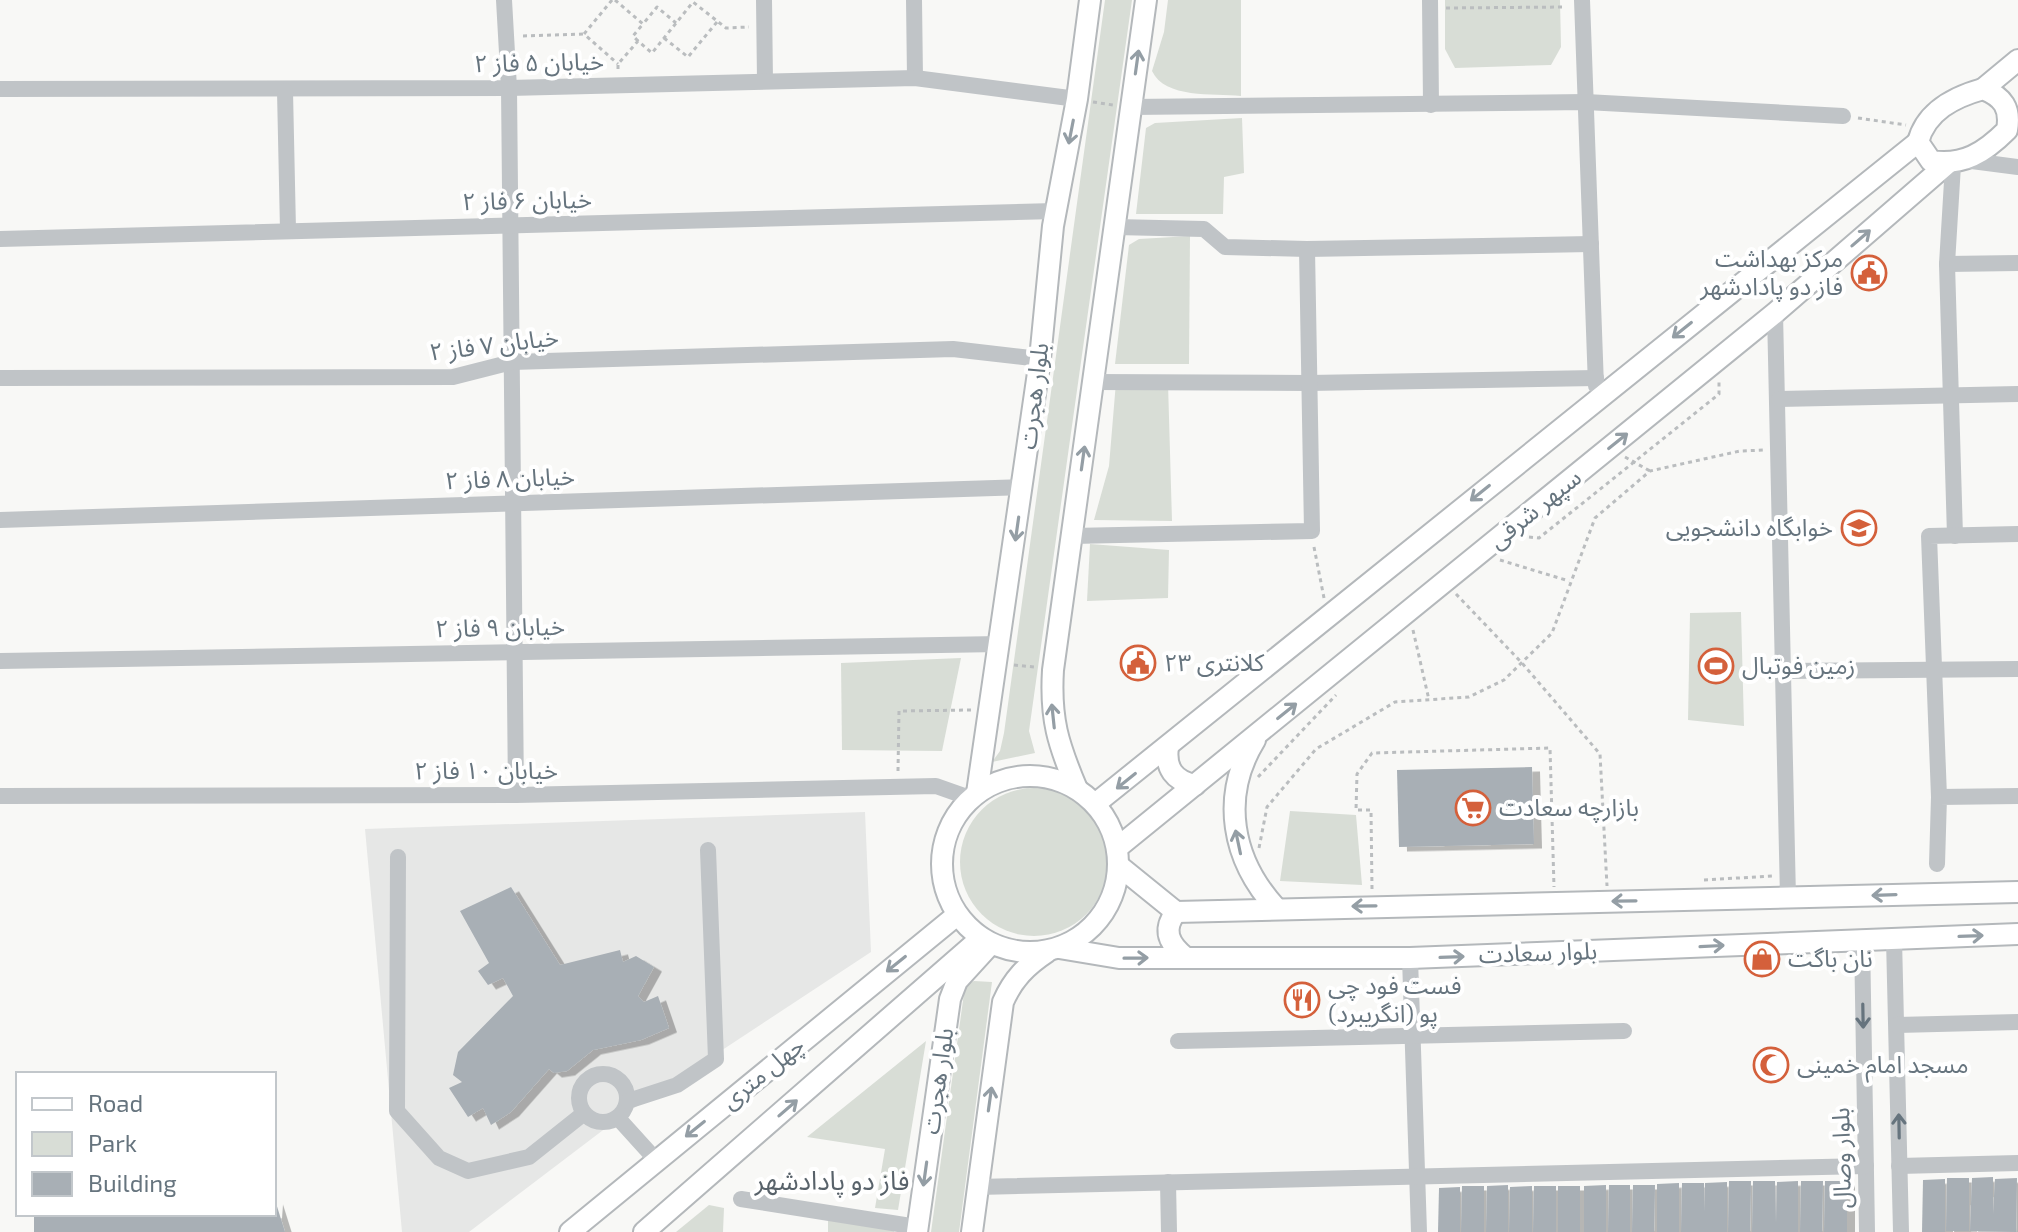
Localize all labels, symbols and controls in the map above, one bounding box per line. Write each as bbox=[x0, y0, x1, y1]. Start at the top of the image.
street label: خیابان ۵ فاز ۲ bbox=[474, 46, 604, 78]
one-way arrow bbox=[1130, 50, 1145, 75]
one-way arrow bbox=[1062, 119, 1077, 145]
street label: خیابان ۶ فاز ۲ bbox=[462, 184, 592, 216]
one-way arrow bbox=[1851, 230, 1871, 248]
place label: مرکز بهداشت فاز دو پادادشهر bbox=[1699, 243, 1843, 302]
public building icon: مرکز بهداشت فاز دو پادادشهر bbox=[1850, 254, 1888, 292]
street label: خیابان ۷ فاز ۲ bbox=[428, 321, 560, 367]
one-way arrow bbox=[1672, 321, 1693, 339]
street label: بلوار هجرت bbox=[1012, 341, 1054, 451]
one-way arrow bbox=[1608, 432, 1629, 450]
one-way arrow bbox=[1075, 445, 1090, 472]
street label: خیابان ۸ فاز ۲ bbox=[444, 461, 575, 495]
street label: سپهر شرقی bbox=[1482, 462, 1588, 556]
one-way arrow bbox=[1470, 484, 1491, 502]
school or university icon: خوابگاه دانشجویی bbox=[1840, 509, 1878, 547]
place label: خوابگاه دانشجویی bbox=[1666, 512, 1833, 542]
one-way arrow bbox=[1009, 515, 1024, 541]
street label: خیابان ۹ فاز ۲ bbox=[435, 611, 565, 643]
public building icon: کلانتری ۲۳ bbox=[1119, 644, 1157, 682]
place label: کلانتری ۲۳ bbox=[1164, 647, 1265, 677]
sports icon: زمین فوتبال bbox=[1697, 647, 1735, 685]
place label: زمین فوتبال bbox=[1742, 650, 1855, 680]
one-way arrow bbox=[1276, 702, 1297, 720]
one-way arrow bbox=[1045, 703, 1060, 730]
street label: خیابان ۱۰ فاز ۲ bbox=[414, 755, 558, 785]
one-way arrow bbox=[1116, 772, 1137, 790]
supermarket icon: بازارچه سعادت bbox=[1454, 789, 1492, 827]
place label: بازارچه سعادت bbox=[1499, 792, 1639, 823]
one-way arrow bbox=[1230, 829, 1245, 855]
one-way arrow bbox=[1871, 888, 1898, 903]
one-way arrow bbox=[1611, 894, 1638, 909]
one-way arrow bbox=[1351, 899, 1378, 914]
one-way arrow bbox=[1957, 928, 1984, 943]
street label: بلوار سعادت bbox=[1478, 935, 1598, 969]
one-way arrow bbox=[1698, 938, 1725, 953]
shop icon: نان باگت bbox=[1743, 940, 1781, 978]
place label: نان باگت bbox=[1788, 943, 1873, 973]
one-way arrow bbox=[1438, 949, 1465, 964]
one-way arrow bbox=[1122, 950, 1149, 965]
one-way arrow bbox=[886, 955, 907, 973]
place label: فست فود چی پو (انگریبرد) bbox=[1328, 970, 1461, 1029]
restaurant icon: فست فود چی پو (انگریبرد) bbox=[1283, 981, 1321, 1019]
one-way arrow bbox=[1855, 1002, 1871, 1029]
street label: بلوار هجرت bbox=[915, 1026, 959, 1136]
street label: چهل متری bbox=[715, 1030, 811, 1116]
mosque icon: مسجد امام خمینی bbox=[1752, 1046, 1790, 1084]
place label: مسجد امام خمینی bbox=[1797, 1049, 1969, 1083]
legend bbox=[16, 1072, 276, 1216]
one-way arrow bbox=[983, 1087, 998, 1112]
text: Road bbox=[88, 1088, 143, 1117]
one-way arrow bbox=[777, 1099, 797, 1117]
street label: بلوار وصال bbox=[1825, 1107, 1857, 1209]
one-way arrow bbox=[1891, 1113, 1906, 1140]
one-way arrow bbox=[685, 1120, 706, 1138]
text: Park bbox=[88, 1128, 137, 1157]
one-way arrow bbox=[917, 1161, 932, 1186]
district label: فاز دو پادادشهر bbox=[754, 1164, 909, 1198]
text: Building bbox=[88, 1168, 177, 1197]

